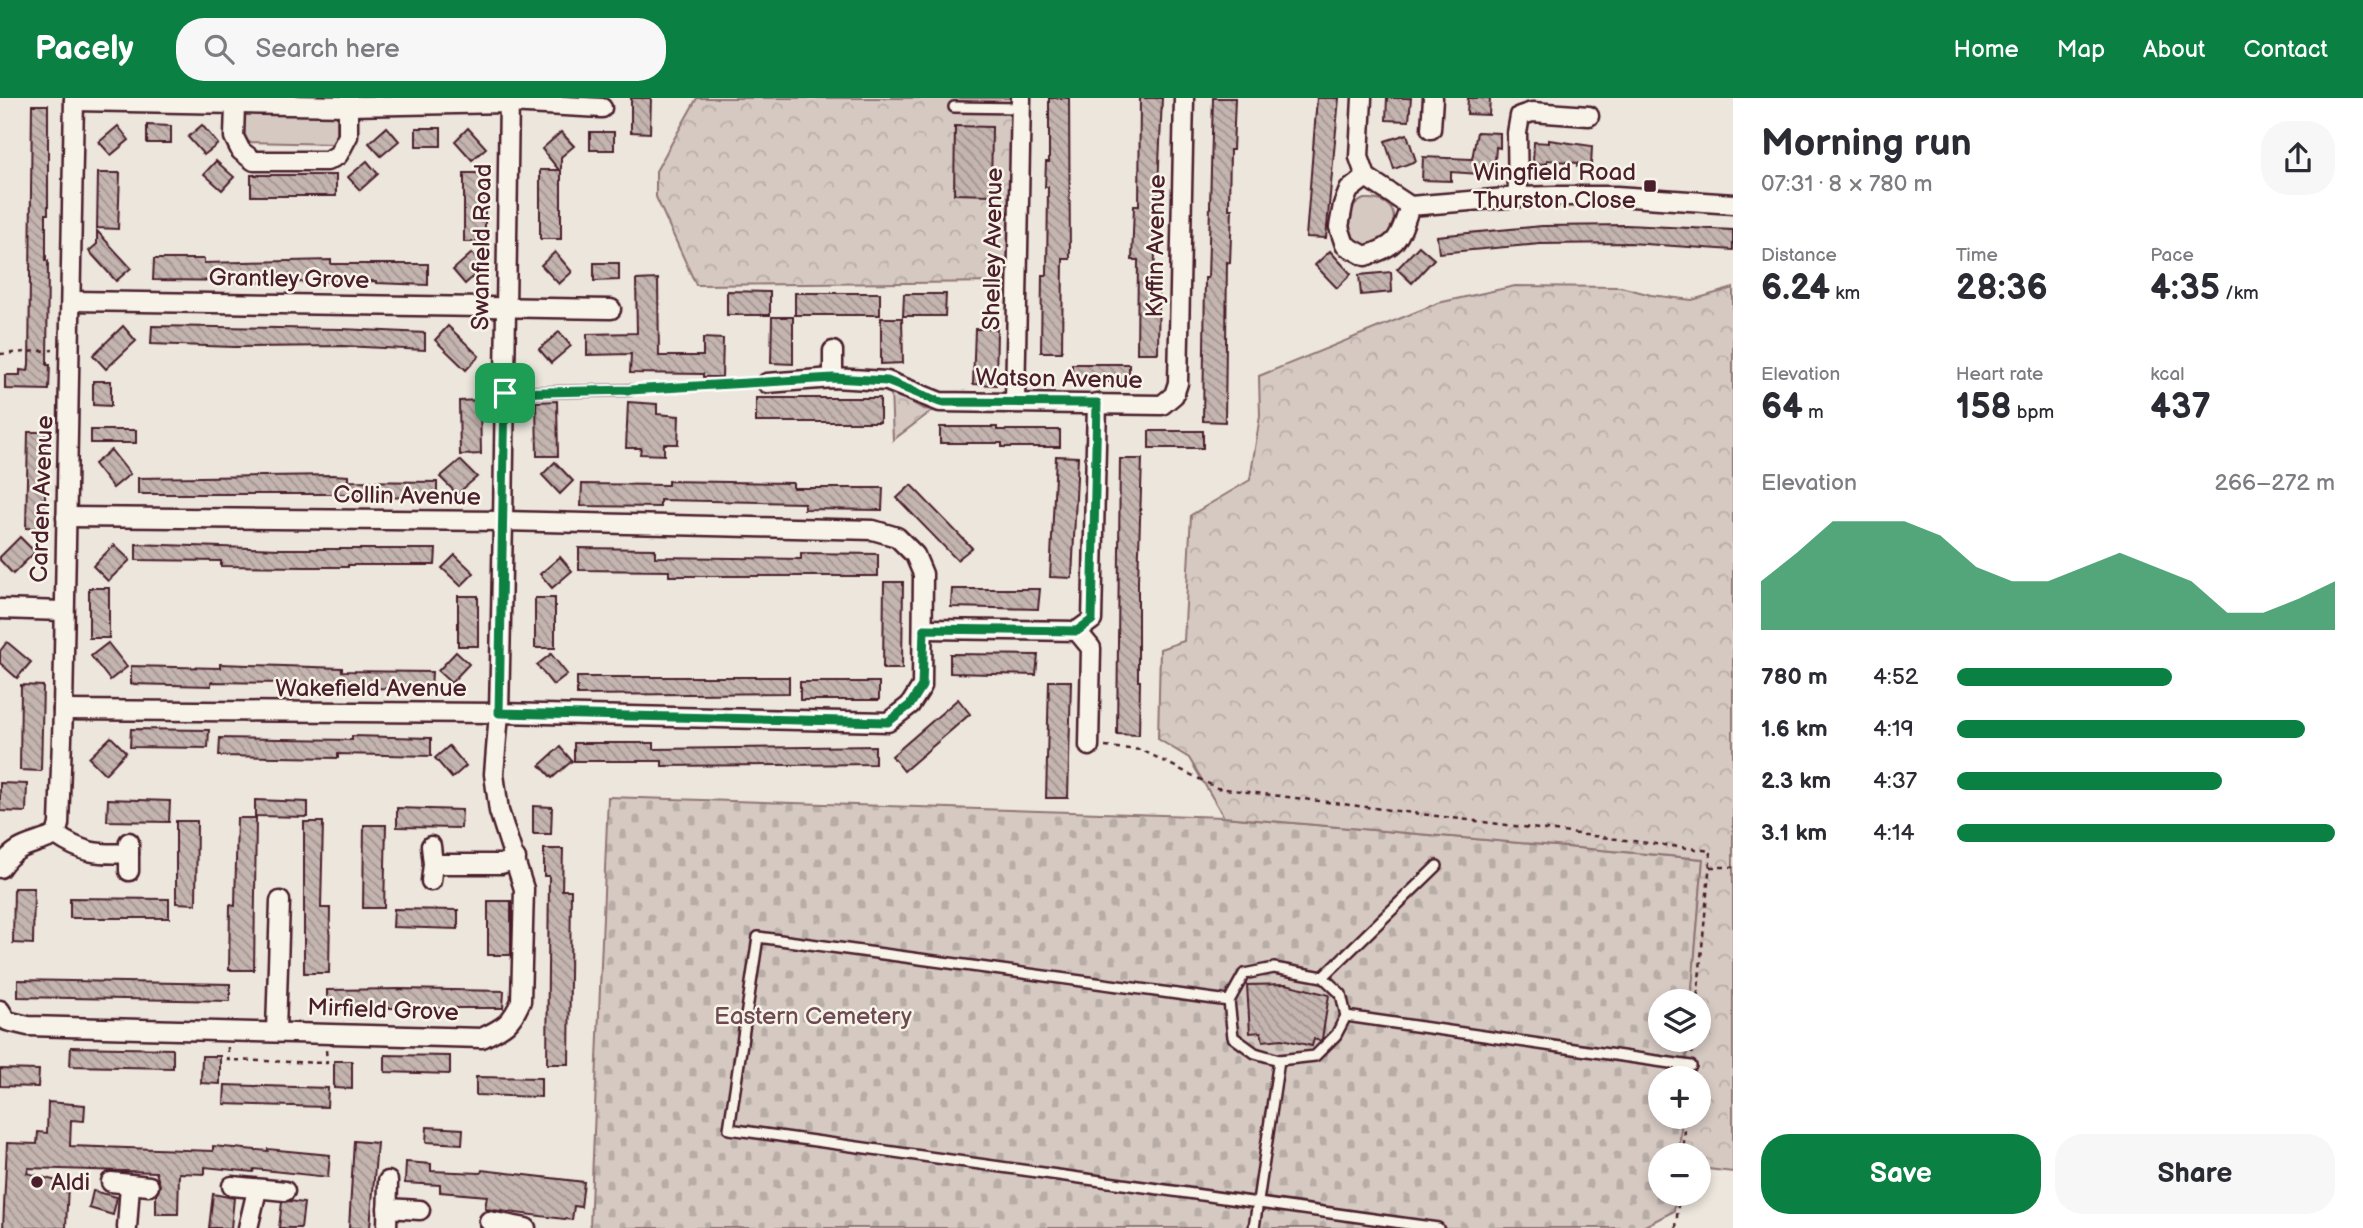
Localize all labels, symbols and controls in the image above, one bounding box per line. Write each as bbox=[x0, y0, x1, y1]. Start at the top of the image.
search box bbox=[176, 18, 666, 81]
text: Pacely bbox=[35, 29, 134, 69]
icon: search bbox=[200, 30, 238, 68]
text: Search here bbox=[256, 34, 400, 65]
text: Home bbox=[1954, 35, 2019, 64]
text: Map bbox=[2057, 35, 2105, 64]
text: About bbox=[2143, 35, 2205, 64]
text: Contact bbox=[2243, 35, 2328, 64]
text: Morning run bbox=[1761, 121, 1972, 166]
button: share bbox=[2261, 121, 2335, 195]
place label: Wingfield Road Thurston Close bbox=[1473, 158, 1636, 215]
street label: Swanfield Road bbox=[466, 163, 498, 331]
street label: Shelley Avenue bbox=[977, 167, 1009, 331]
text: 07:31 · 8 × 780 m bbox=[1761, 170, 1932, 198]
street label: Kyffin Avenue bbox=[1140, 174, 1172, 318]
marker: Wingfield Road Thurston Close bbox=[1642, 178, 1658, 194]
text: Distance bbox=[1761, 244, 1837, 267]
text: Time bbox=[1956, 244, 1998, 267]
text: Pace bbox=[2150, 244, 2194, 267]
street label: Grantley Grove bbox=[208, 263, 370, 295]
text: 6.24 bbox=[1761, 267, 1830, 310]
text: 28:36 bbox=[1956, 267, 2048, 310]
text: 4:35 bbox=[2150, 267, 2220, 310]
text: km bbox=[1830, 282, 1860, 305]
text: /km bbox=[2220, 282, 2259, 305]
pin bbox=[475, 363, 535, 423]
street label: Watson Avenue bbox=[975, 363, 1143, 395]
text: Elevation bbox=[1761, 363, 1840, 386]
text: Heart rate bbox=[1956, 363, 2043, 386]
text: kcal bbox=[2150, 363, 2184, 386]
icon: arrive bbox=[486, 374, 524, 412]
text: 64 bbox=[1761, 386, 1803, 429]
text: 158 bbox=[1956, 386, 2012, 429]
text: 437 bbox=[2150, 386, 2211, 429]
text: m bbox=[1803, 401, 1824, 424]
text: bpm bbox=[2012, 401, 2054, 424]
street label: Carden Avenue bbox=[25, 415, 59, 583]
text: Elevation bbox=[1761, 469, 1857, 497]
text: 266–272 m bbox=[2215, 469, 2335, 497]
street label: Collin Avenue bbox=[333, 480, 481, 512]
text: 780 m bbox=[1761, 663, 1828, 691]
text: 4:52 bbox=[1873, 663, 1918, 691]
street label: Wakefield Avenue bbox=[275, 674, 467, 703]
text: 1.6 km bbox=[1761, 715, 1828, 743]
text: 4:19 bbox=[1873, 715, 1914, 743]
text: 2.3 km bbox=[1761, 767, 1831, 795]
text: 4:37 bbox=[1873, 767, 1917, 795]
text: 3.1 km bbox=[1761, 819, 1827, 847]
text: 4:14 bbox=[1873, 819, 1915, 847]
map controls bbox=[1648, 989, 1711, 1206]
button: layers bbox=[1648, 989, 1711, 1052]
street label: Mirfield Grove bbox=[307, 993, 459, 1027]
park label: Eastern Cemetery bbox=[714, 1002, 912, 1031]
button: + bbox=[1648, 1066, 1711, 1129]
button: Save bbox=[1761, 1134, 2041, 1214]
button: Share bbox=[2055, 1134, 2335, 1214]
button: − bbox=[1648, 1143, 1711, 1206]
place label: Aldi bbox=[51, 1168, 90, 1197]
marker: Aldi bbox=[29, 1174, 45, 1190]

